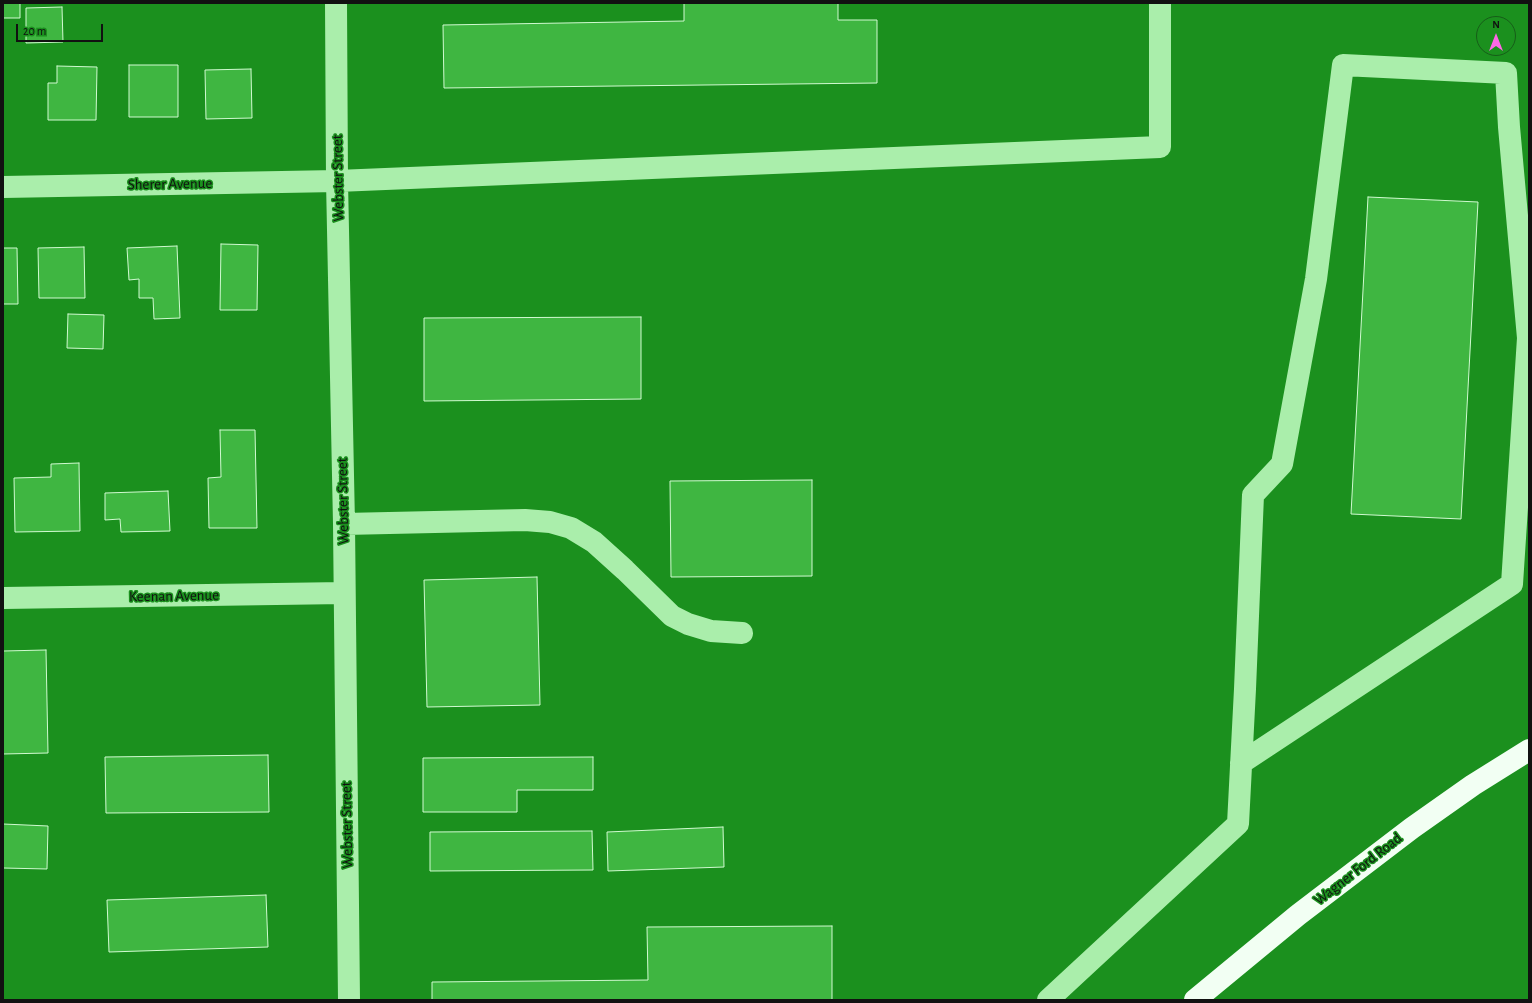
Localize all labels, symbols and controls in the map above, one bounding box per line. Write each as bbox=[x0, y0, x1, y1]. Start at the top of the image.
scale bar bbox=[18, 16, 105, 42]
north arrow bbox=[1476, 16, 1516, 56]
text: N bbox=[1492, 19, 1500, 30]
text: 20 m bbox=[23, 25, 46, 37]
street label: Webster Street bbox=[328, 134, 348, 222]
street label: Sherer Avenue bbox=[128, 174, 212, 194]
street label: Webster Street bbox=[333, 457, 353, 545]
street label: Keenan Avenue bbox=[129, 586, 219, 606]
street label: Webster Street bbox=[337, 781, 357, 869]
street label: Wagner Ford Road bbox=[1310, 829, 1406, 909]

